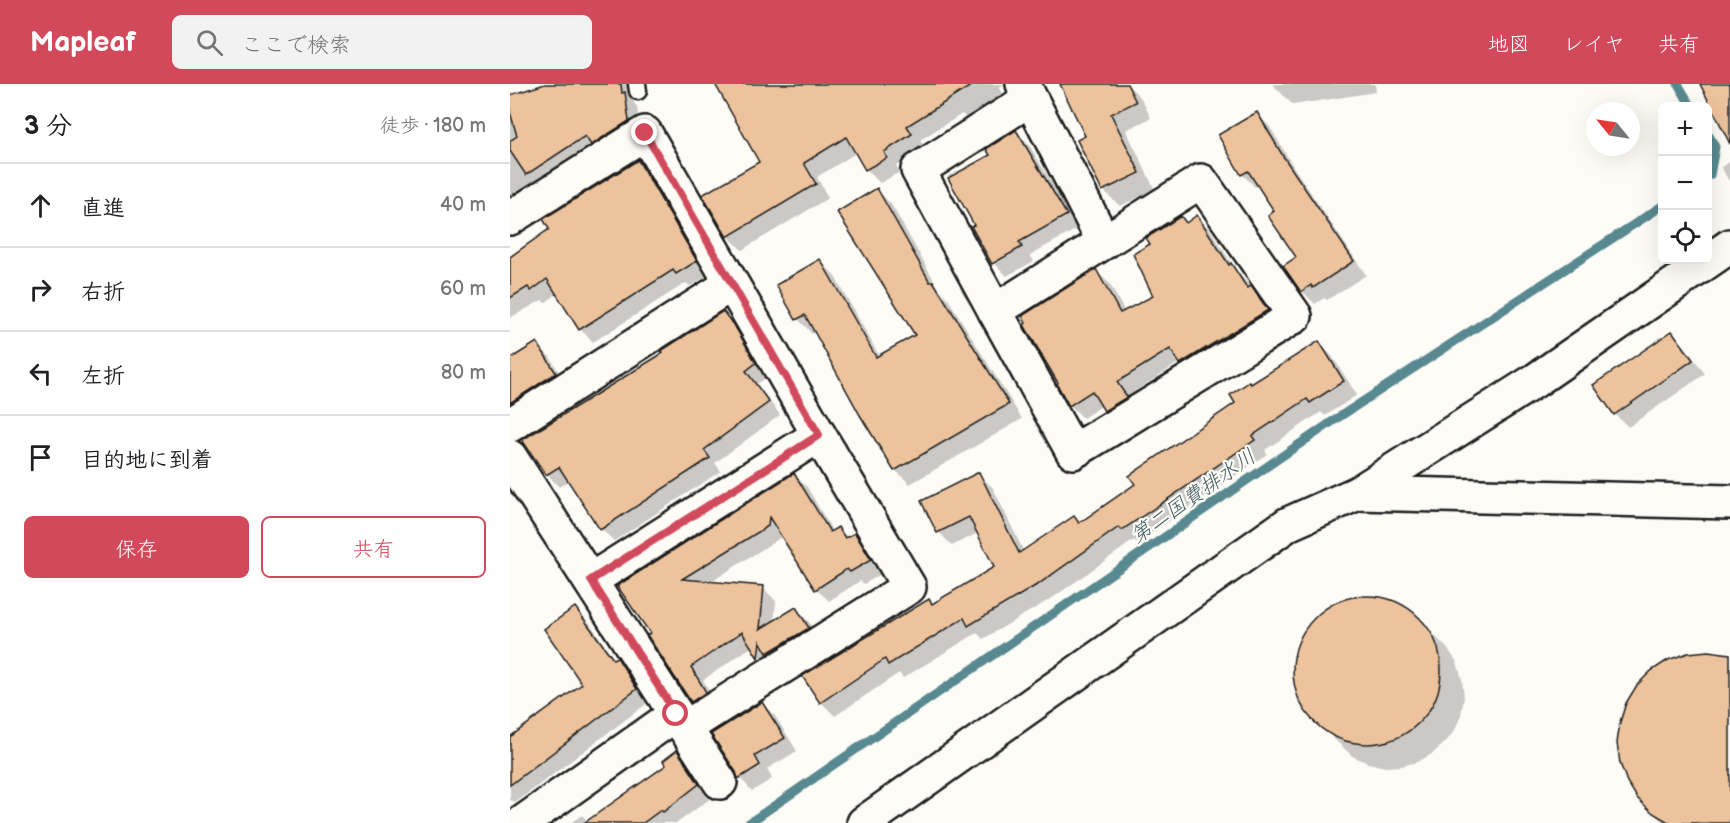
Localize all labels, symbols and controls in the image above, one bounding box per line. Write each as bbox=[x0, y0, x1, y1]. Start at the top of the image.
search box bbox=[172, 15, 592, 69]
text: Mapleaf bbox=[30, 26, 136, 59]
icon: search bbox=[193, 26, 226, 59]
text: ここで検索 bbox=[241, 32, 351, 59]
text: 地図 bbox=[1488, 32, 1530, 57]
text: レイヤ bbox=[1563, 32, 1625, 57]
text: 共有 bbox=[1658, 32, 1700, 57]
north arrow bbox=[1586, 102, 1640, 156]
map controls bbox=[1658, 102, 1712, 264]
button: + bbox=[1658, 102, 1712, 156]
text: 3 分 bbox=[24, 111, 72, 142]
text: 徒歩 · 180 m bbox=[380, 114, 486, 138]
route end bbox=[631, 119, 657, 145]
button: − bbox=[1658, 156, 1712, 210]
icon: ahead bbox=[24, 189, 57, 222]
text: 40 m bbox=[440, 193, 486, 217]
text: 直進 bbox=[81, 195, 125, 222]
button: locate bbox=[1658, 210, 1712, 264]
icon: right bbox=[24, 273, 57, 306]
text: 60 m bbox=[440, 277, 486, 301]
text: 右折 bbox=[81, 279, 125, 306]
icon: left bbox=[24, 357, 57, 390]
text: 80 m bbox=[441, 361, 486, 385]
text: 左折 bbox=[81, 363, 125, 390]
icon: arrive bbox=[24, 441, 57, 474]
water label: 第二国費排水川 bbox=[1126, 444, 1261, 549]
text: 目的地に到着 bbox=[81, 447, 213, 474]
button: 保存 bbox=[24, 516, 249, 578]
button: 共有 bbox=[261, 516, 486, 578]
route start bbox=[662, 700, 688, 726]

